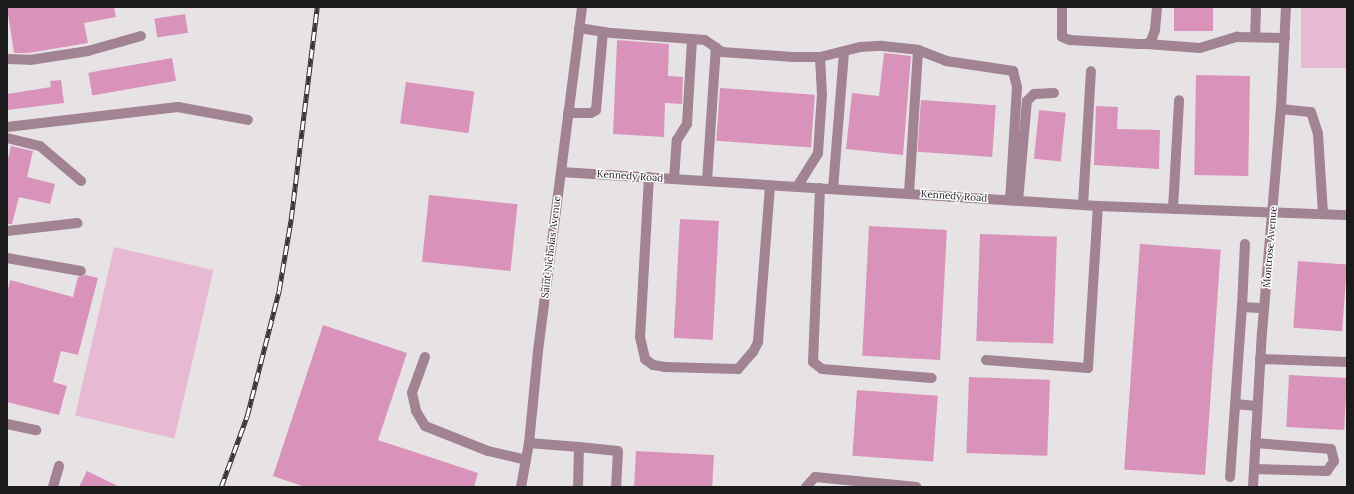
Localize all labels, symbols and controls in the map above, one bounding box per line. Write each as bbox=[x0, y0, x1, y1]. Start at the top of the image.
street label: Kennedy Road bbox=[596, 168, 664, 184]
street label: Kennedy Road bbox=[920, 188, 988, 204]
street label: Saint Nicholas Avenue bbox=[539, 195, 563, 299]
street label: Montrose Avenue bbox=[1260, 206, 1280, 288]

